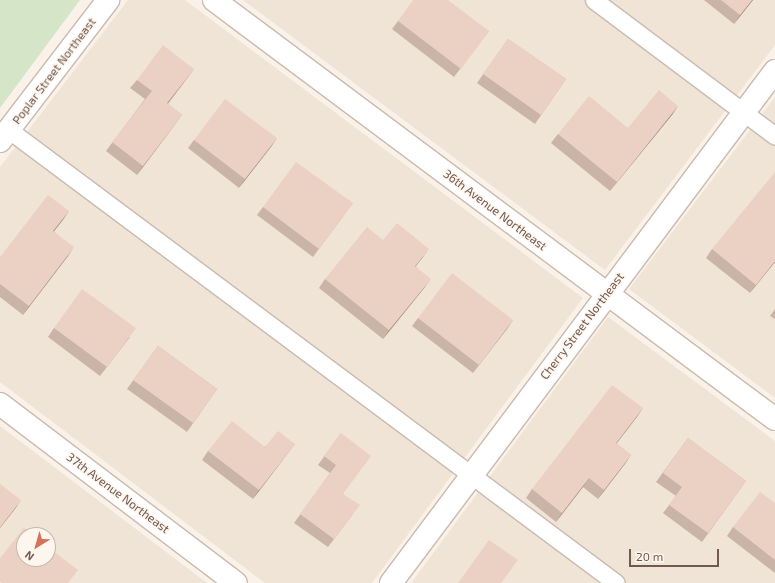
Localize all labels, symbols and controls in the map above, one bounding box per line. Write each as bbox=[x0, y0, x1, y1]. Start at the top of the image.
street label: Poplar Street Northeast bbox=[9, 15, 99, 127]
street label: 36th Avenue Northeast bbox=[440, 166, 550, 254]
street label: Cherry Street Northeast bbox=[537, 270, 627, 382]
street label: 37th Avenue Northeast bbox=[64, 450, 172, 536]
north arrow bbox=[16, 527, 56, 567]
scale bar bbox=[631, 541, 721, 567]
text: N bbox=[22, 549, 36, 564]
text: 20 m bbox=[636, 549, 663, 563]

